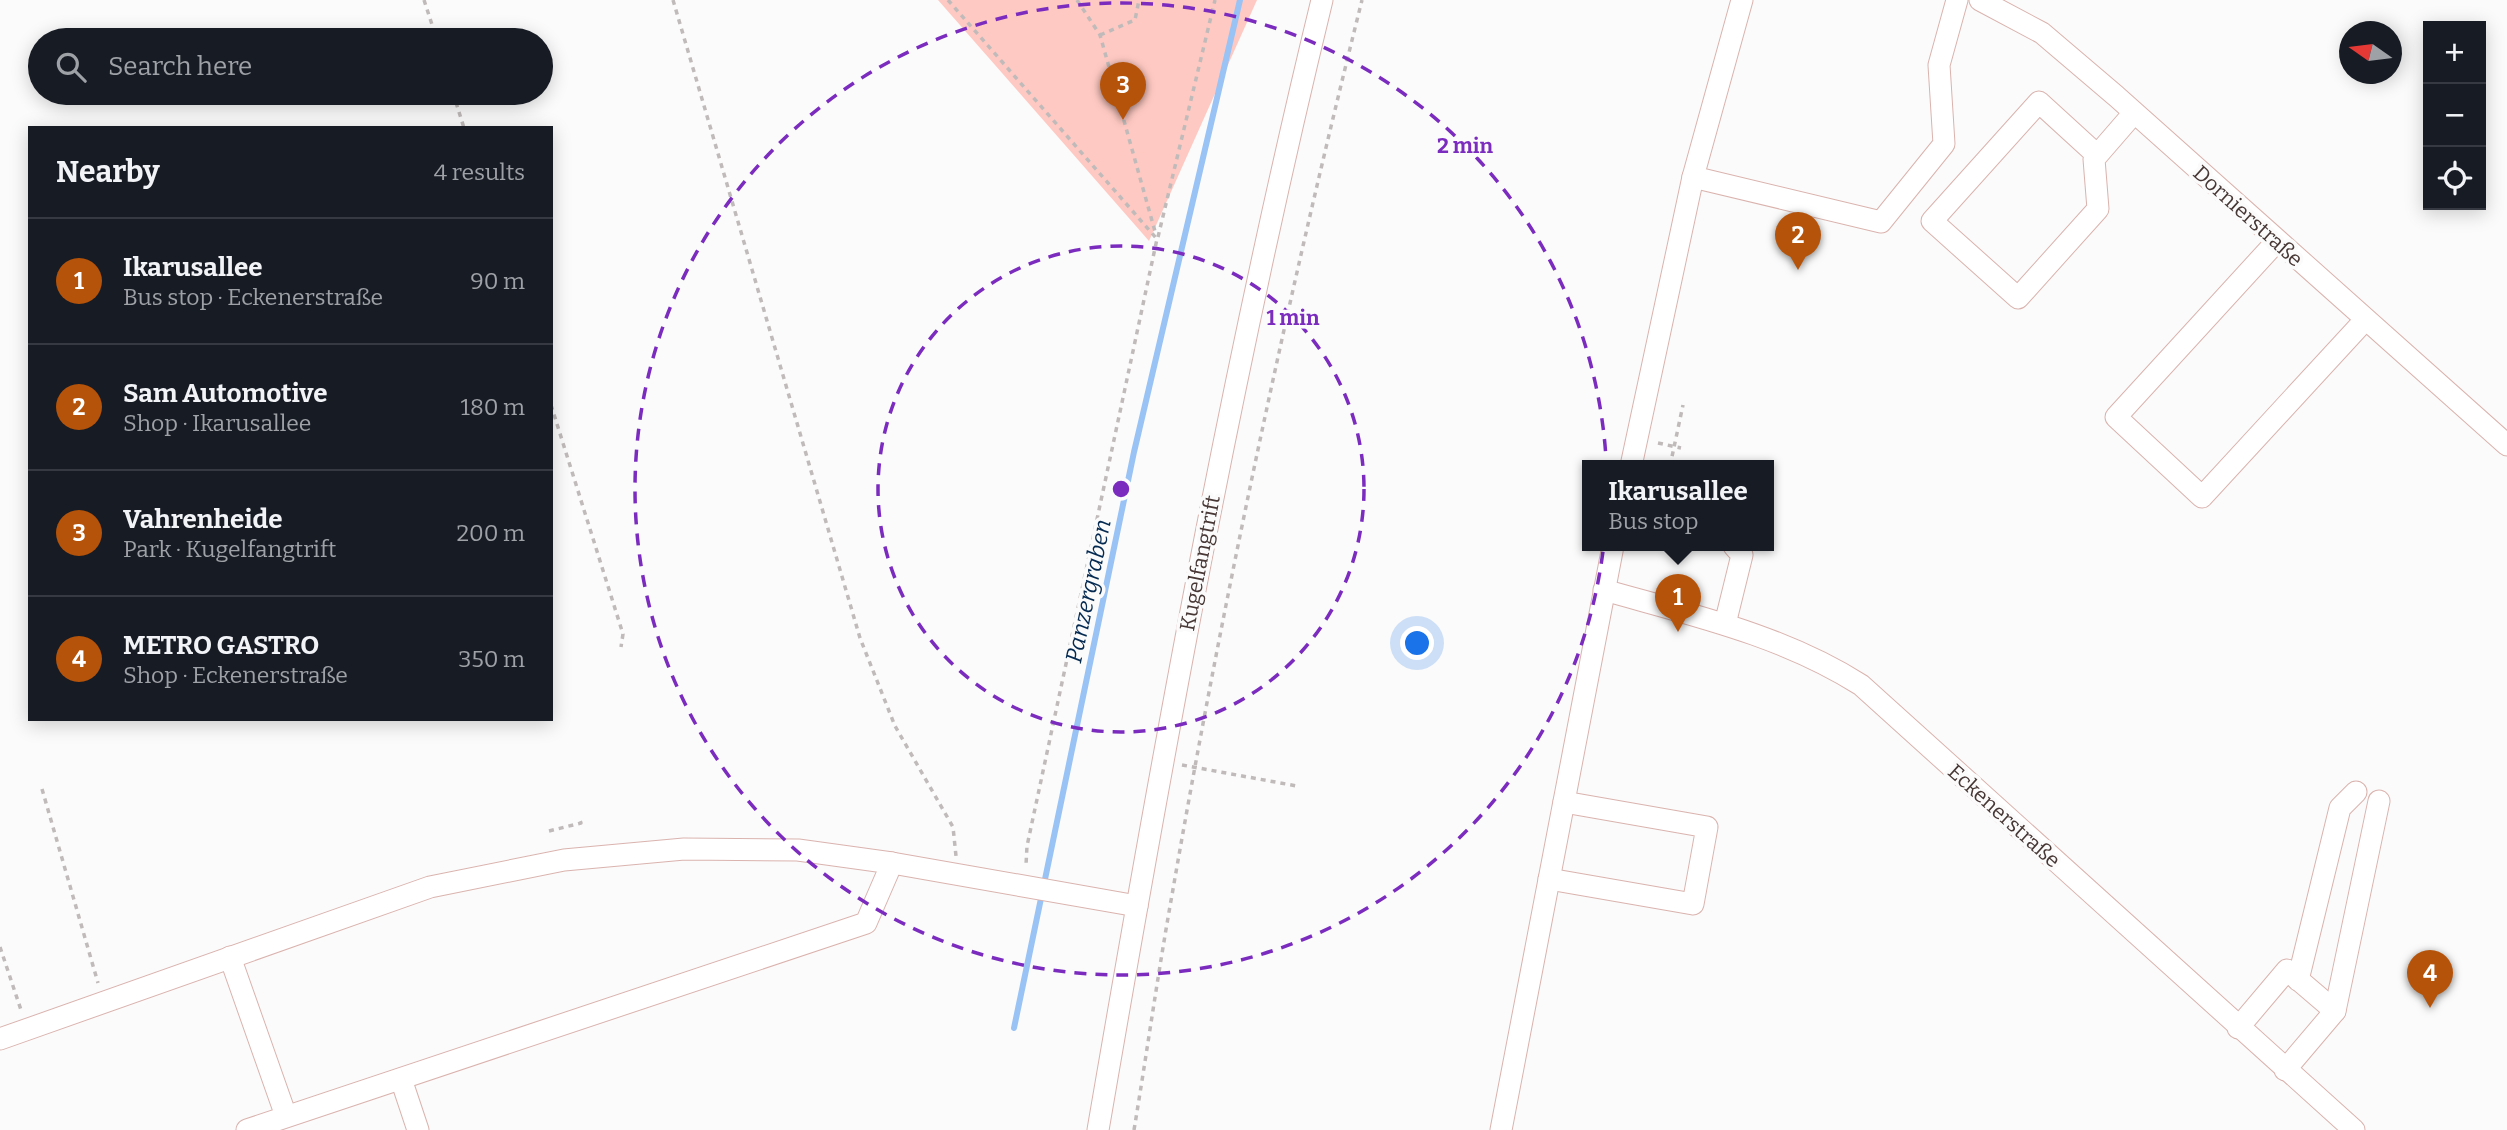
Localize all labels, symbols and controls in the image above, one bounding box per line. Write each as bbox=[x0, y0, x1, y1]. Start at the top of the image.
north arrow bbox=[2339, 21, 2402, 84]
map controls bbox=[2423, 21, 2486, 210]
button: + bbox=[2423, 21, 2486, 84]
search box bbox=[28, 28, 553, 105]
icon: search bbox=[52, 48, 90, 86]
text: Search here bbox=[108, 51, 252, 82]
pin: 3 bbox=[1100, 62, 1146, 120]
button: − bbox=[2423, 84, 2486, 147]
text: 2 min bbox=[1437, 133, 1493, 159]
button: locate bbox=[2423, 147, 2486, 210]
text: Nearby bbox=[56, 154, 160, 190]
text: 4 results bbox=[434, 158, 525, 186]
street label: Dornierstraße bbox=[2188, 160, 2308, 272]
pin: 2 bbox=[1775, 212, 1821, 270]
text: Ikarusallee bbox=[123, 252, 263, 283]
text: 1 bbox=[74, 267, 84, 295]
text: 90 m bbox=[470, 267, 525, 295]
text: Bus stop · Eckenerstraße bbox=[123, 283, 383, 311]
text: 1 min bbox=[1266, 305, 1320, 331]
text: Sam Automotive bbox=[123, 378, 327, 409]
text: 2 bbox=[73, 393, 85, 421]
text: 180 m bbox=[461, 393, 525, 421]
text: Shop · Ikarusallee bbox=[123, 409, 311, 437]
popup bbox=[1582, 460, 1774, 551]
text: Ikarusallee bbox=[1608, 476, 1748, 507]
centre of rings bbox=[1109, 477, 1133, 501]
street label: Kugelfangtrift bbox=[1174, 493, 1226, 633]
text: Vahrenheide bbox=[123, 504, 282, 535]
text: Bus stop bbox=[1608, 507, 1698, 535]
water label: Panzergraben bbox=[1059, 517, 1117, 665]
text: 3 bbox=[72, 519, 86, 547]
text: 200 m bbox=[456, 519, 525, 547]
text: Park · Kugelfangtrift bbox=[123, 535, 336, 563]
pin: 1 bbox=[1655, 574, 1701, 632]
your location bbox=[1400, 626, 1434, 660]
text: METRO GASTRO bbox=[123, 630, 319, 661]
text: 4 bbox=[72, 645, 86, 673]
text: 350 m bbox=[458, 645, 525, 673]
text: Shop · Eckenerstraße bbox=[123, 661, 348, 689]
street label: Eckenerstraße bbox=[1942, 759, 2066, 873]
pin: 4 bbox=[2407, 950, 2453, 1008]

